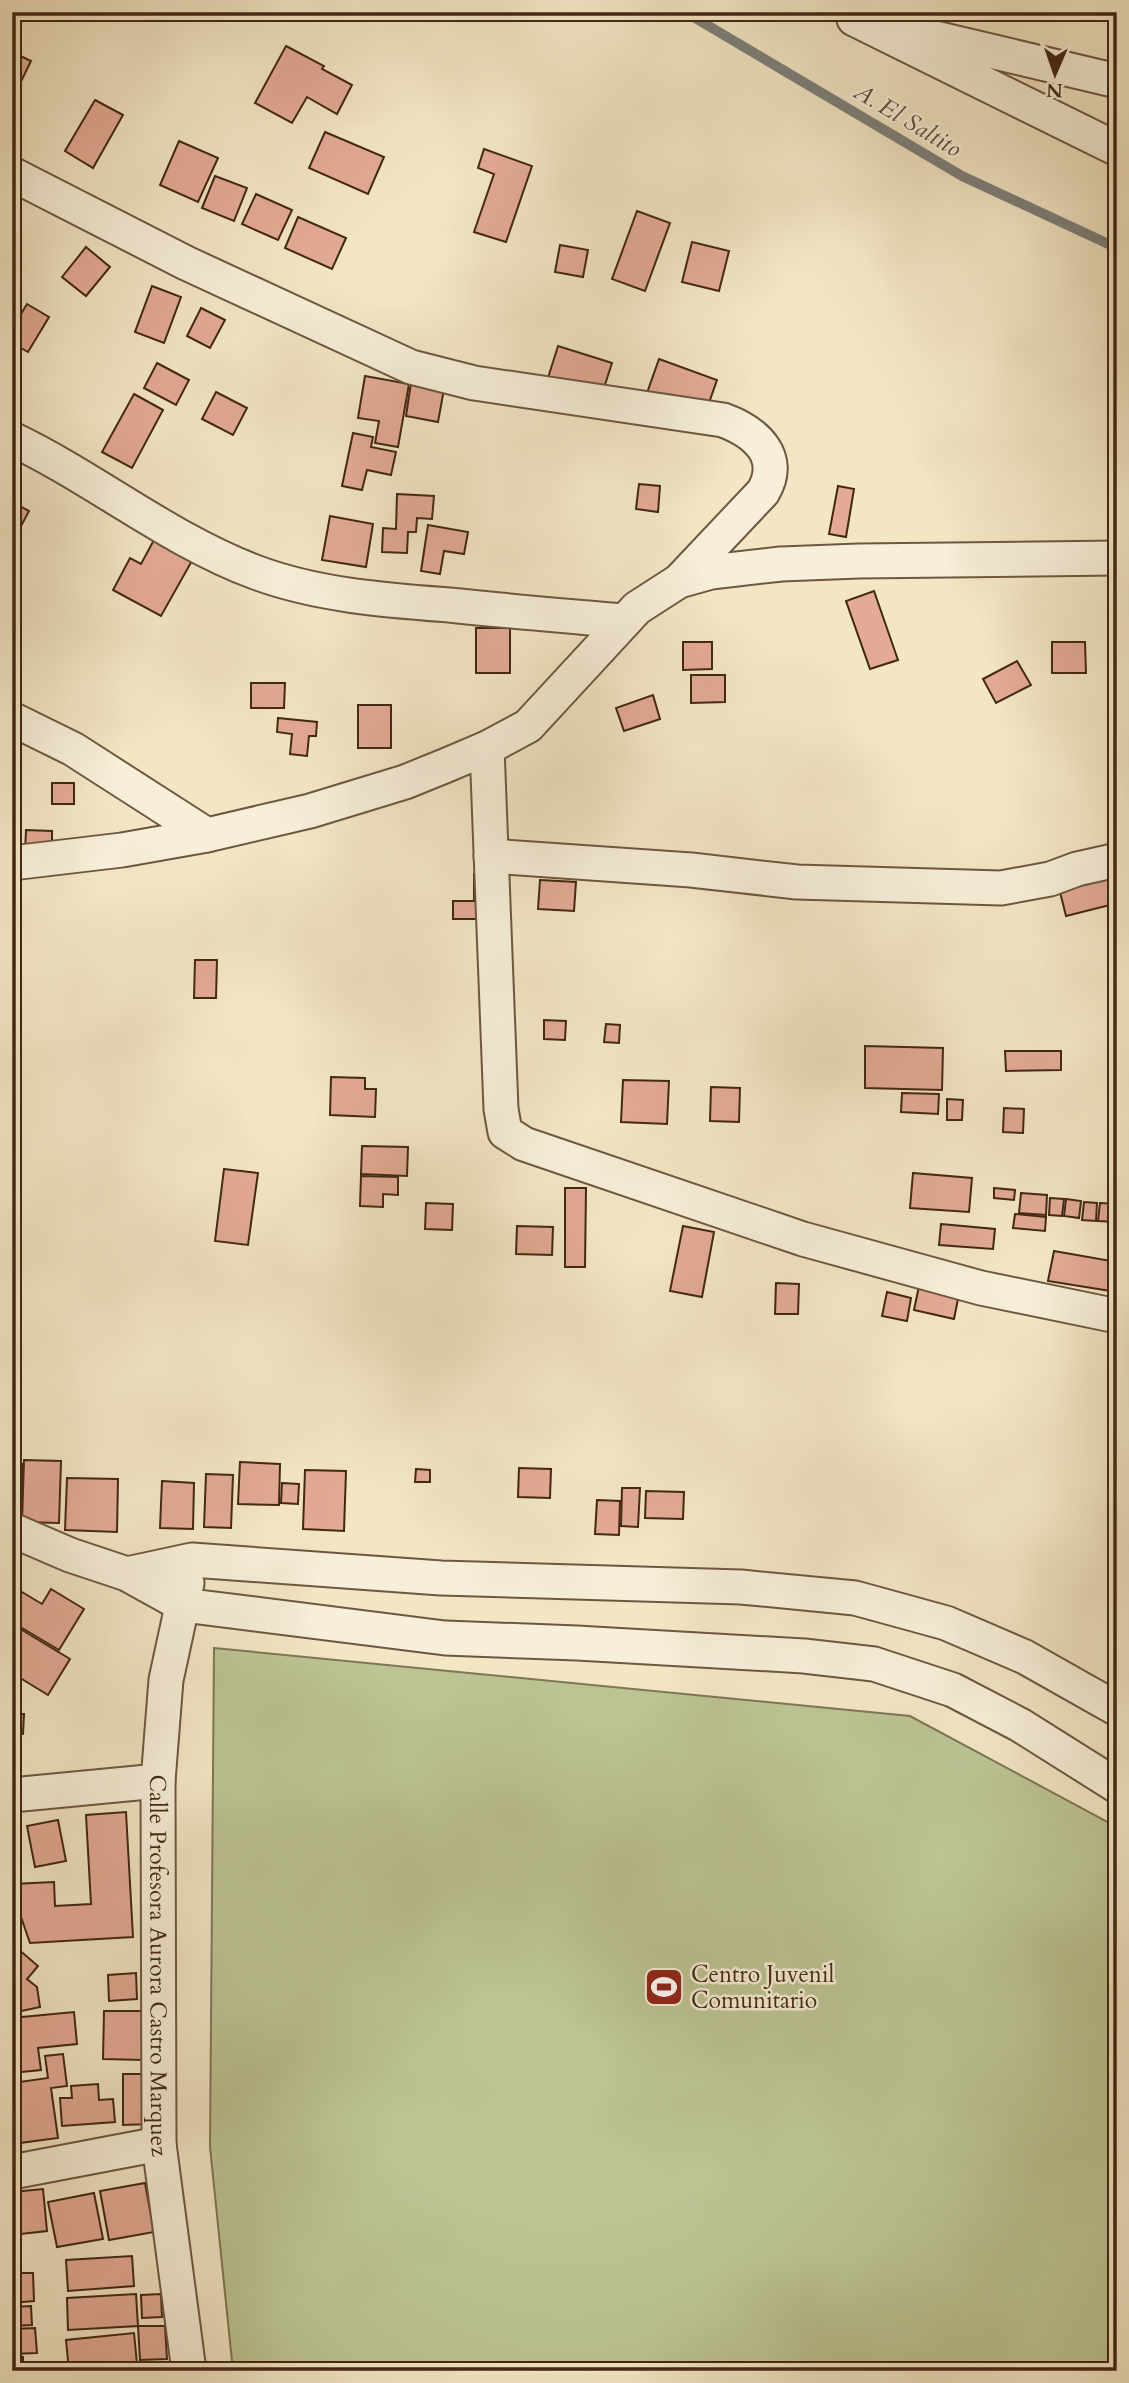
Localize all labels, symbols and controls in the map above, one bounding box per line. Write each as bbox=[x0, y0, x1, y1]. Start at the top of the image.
north arrow bbox=[1020, 38, 1090, 108]
water label: A. El Saltito bbox=[847, 75, 968, 166]
text: N bbox=[1045, 77, 1063, 103]
street label: Calle Profesora Aurora Castro Marquez bbox=[142, 1774, 176, 2158]
place label: Centro Juvenil Comunitario bbox=[691, 1959, 834, 2016]
sports icon: Centro Juvenil Comunitario bbox=[643, 1966, 685, 2008]

